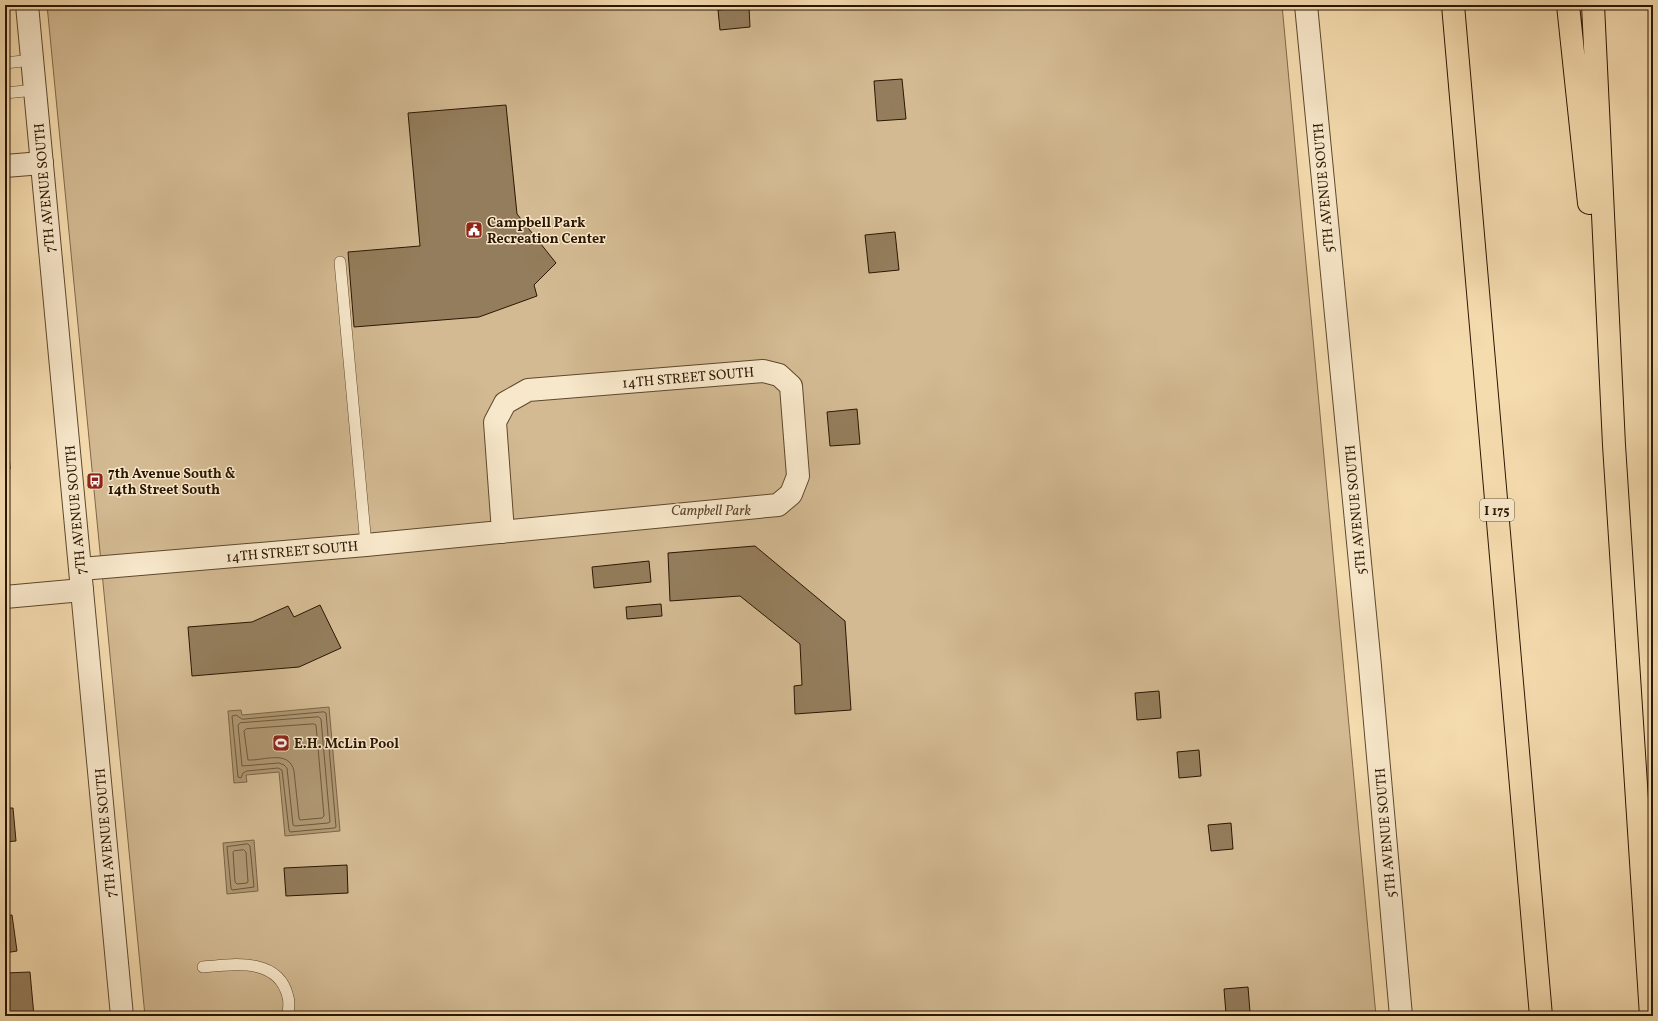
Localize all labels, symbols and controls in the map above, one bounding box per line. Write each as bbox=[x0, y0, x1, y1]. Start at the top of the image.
street label: 7TH AVENUE SOUTH bbox=[30, 122, 61, 253]
street label: 5TH AVENUE SOUTH bbox=[1309, 122, 1340, 254]
place label: Campbell Park Recreation Center bbox=[487, 214, 606, 249]
public building icon: Campbell Park Recreation Center bbox=[464, 220, 484, 240]
street label: 14TH STREET SOUTH bbox=[621, 363, 755, 394]
street label: 7TH AVENUE SOUTH bbox=[61, 444, 92, 575]
street label: 5TH AVENUE SOUTH bbox=[1341, 444, 1372, 576]
place label: 7th Avenue South & 14th Street South bbox=[108, 465, 236, 500]
bus stop icon: 7th Avenue South & 14th Street South bbox=[85, 471, 105, 491]
road number: I 175 bbox=[1480, 499, 1514, 521]
park label: Campbell Park bbox=[671, 502, 751, 521]
street label: 14TH STREET SOUTH bbox=[225, 537, 359, 568]
sports icon: E.H. McLin Pool bbox=[271, 733, 291, 753]
place label: E.H. McLin Pool bbox=[294, 735, 399, 754]
street label: 7TH AVENUE SOUTH bbox=[91, 767, 122, 898]
street label: 5TH AVENUE SOUTH bbox=[1371, 767, 1402, 899]

